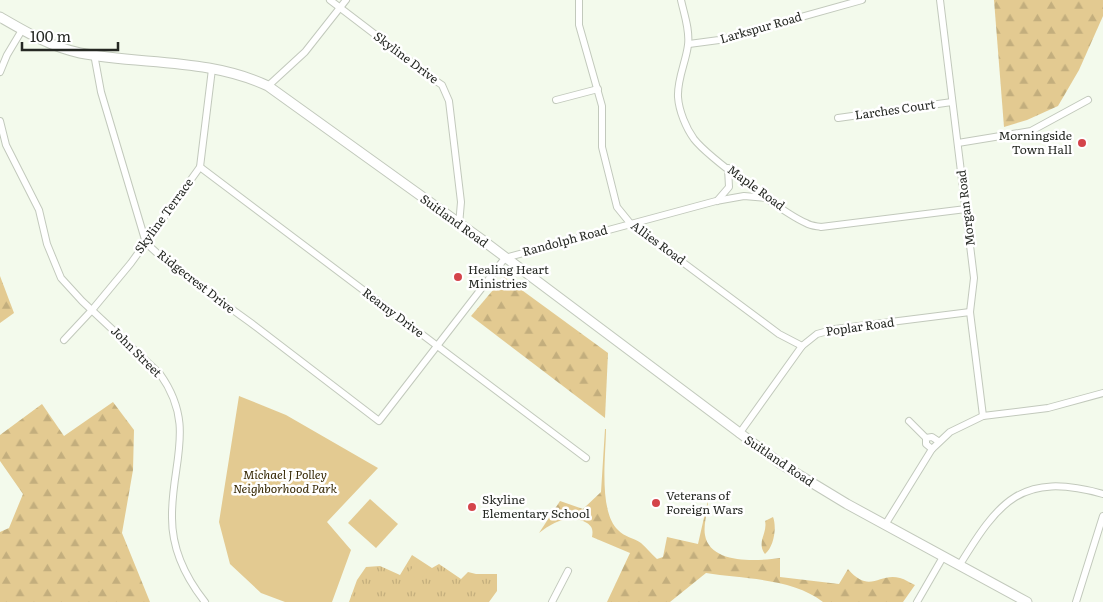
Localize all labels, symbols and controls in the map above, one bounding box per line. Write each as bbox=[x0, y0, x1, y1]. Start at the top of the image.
street label: Larkspur Road bbox=[718, 7, 804, 47]
scale bar bbox=[22, 20, 119, 52]
text: 100 m bbox=[30, 24, 71, 47]
street label: Skyline Drive bbox=[370, 27, 443, 88]
street label: Larches Court bbox=[854, 94, 936, 124]
place label: Morningside Town Hall bbox=[998, 126, 1072, 158]
marker: Morningside Town Hall bbox=[1076, 137, 1088, 149]
street label: Maple Road bbox=[724, 160, 790, 215]
street label: Morgan Road bbox=[951, 168, 979, 247]
street label: Skyline Terrace bbox=[130, 174, 197, 257]
street label: Suitland Road bbox=[417, 189, 493, 251]
street label: Allies Road bbox=[627, 216, 690, 269]
street label: Randolph Road bbox=[520, 220, 610, 260]
street label: Ridgecrest Drive bbox=[154, 245, 239, 317]
place label: Healing Heart Ministries bbox=[468, 260, 549, 292]
marker: Healing Heart Ministries bbox=[452, 271, 464, 283]
street label: Reamy Drive bbox=[359, 283, 428, 341]
street label: Poplar Road bbox=[824, 312, 896, 340]
street label: John Street bbox=[107, 322, 166, 381]
street label: Suitland Road bbox=[741, 430, 818, 490]
park label: Michael J Polley Neighborhood Park bbox=[233, 465, 337, 497]
place label: Veterans of Foreign Wars bbox=[666, 486, 744, 518]
place label: Skyline Elementary School bbox=[482, 490, 590, 522]
marker: Veterans of Foreign Wars bbox=[650, 497, 662, 509]
marker: Skyline Elementary School bbox=[466, 501, 478, 513]

